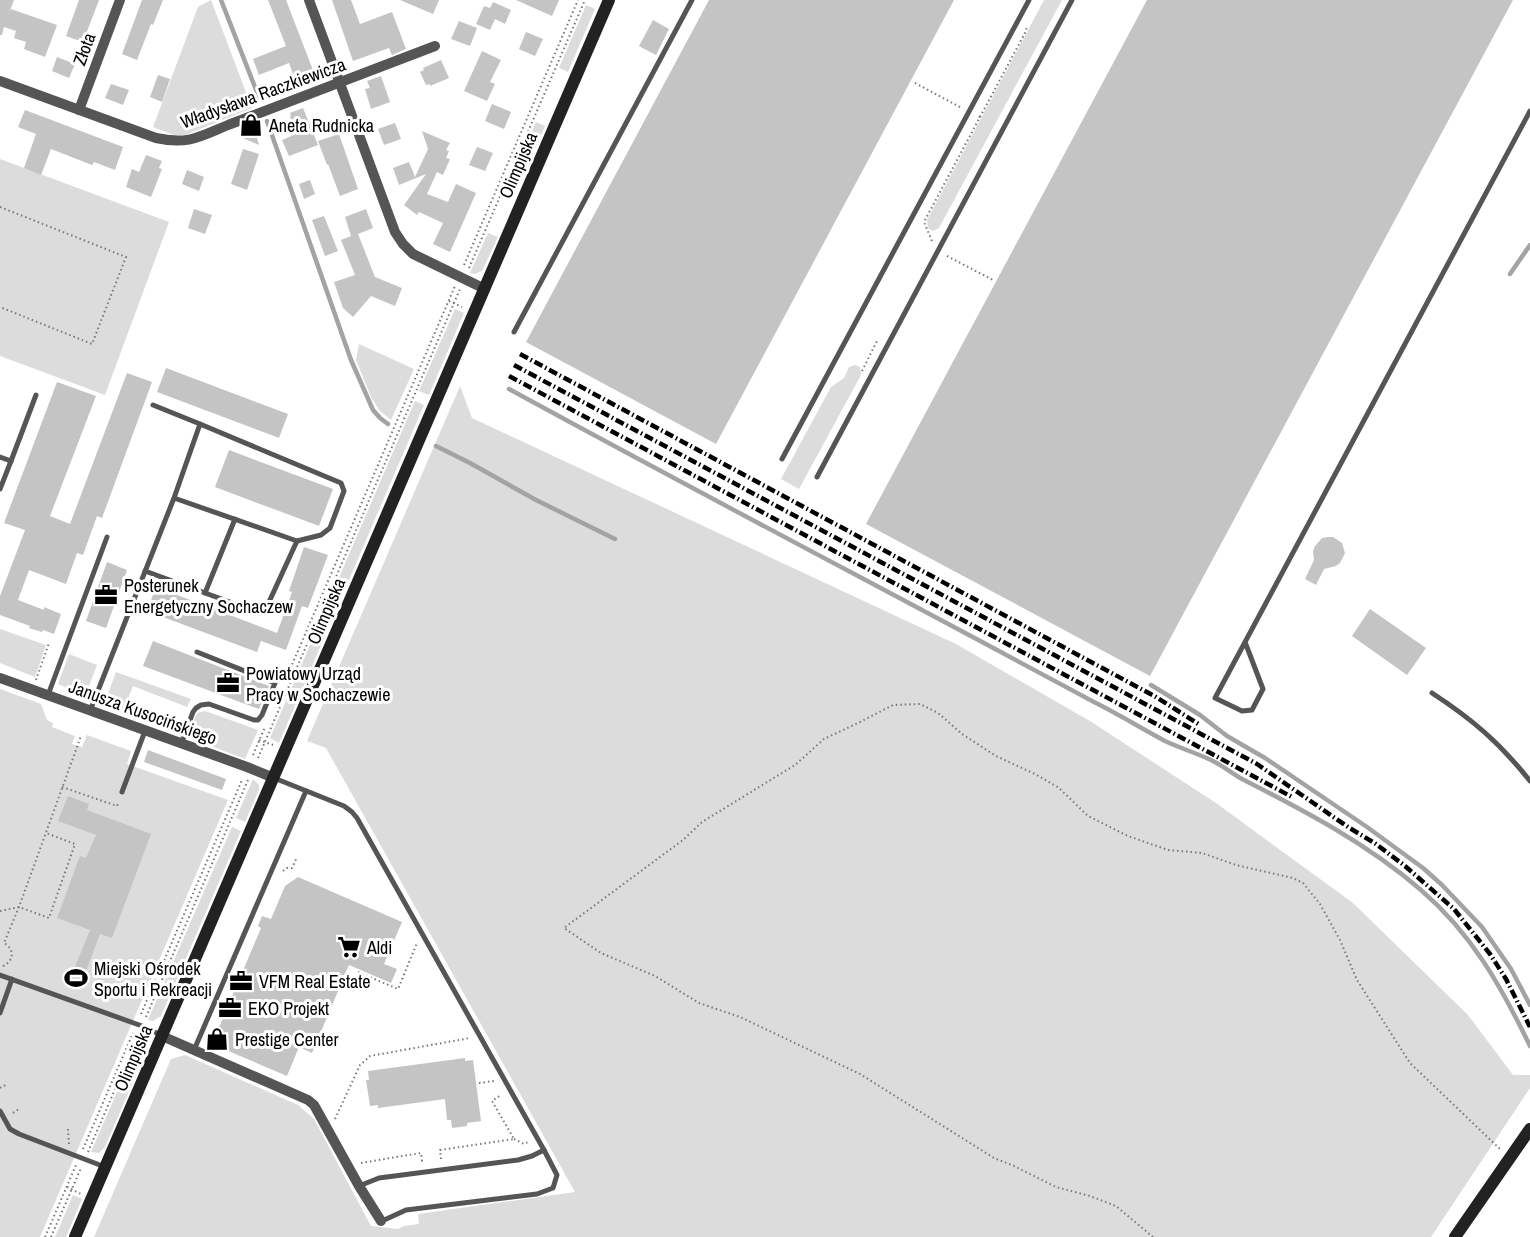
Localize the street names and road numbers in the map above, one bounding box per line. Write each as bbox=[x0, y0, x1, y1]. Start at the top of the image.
street label: Złota bbox=[67, 29, 101, 69]
street label: Władysława Raczkiewicza bbox=[177, 52, 349, 134]
street label: Olimpijska bbox=[493, 128, 543, 202]
street label: Olimpijska bbox=[301, 574, 351, 648]
street label: Janusza Kusocińskiego bbox=[65, 674, 221, 750]
street label: Olimpijska bbox=[108, 1021, 158, 1095]

